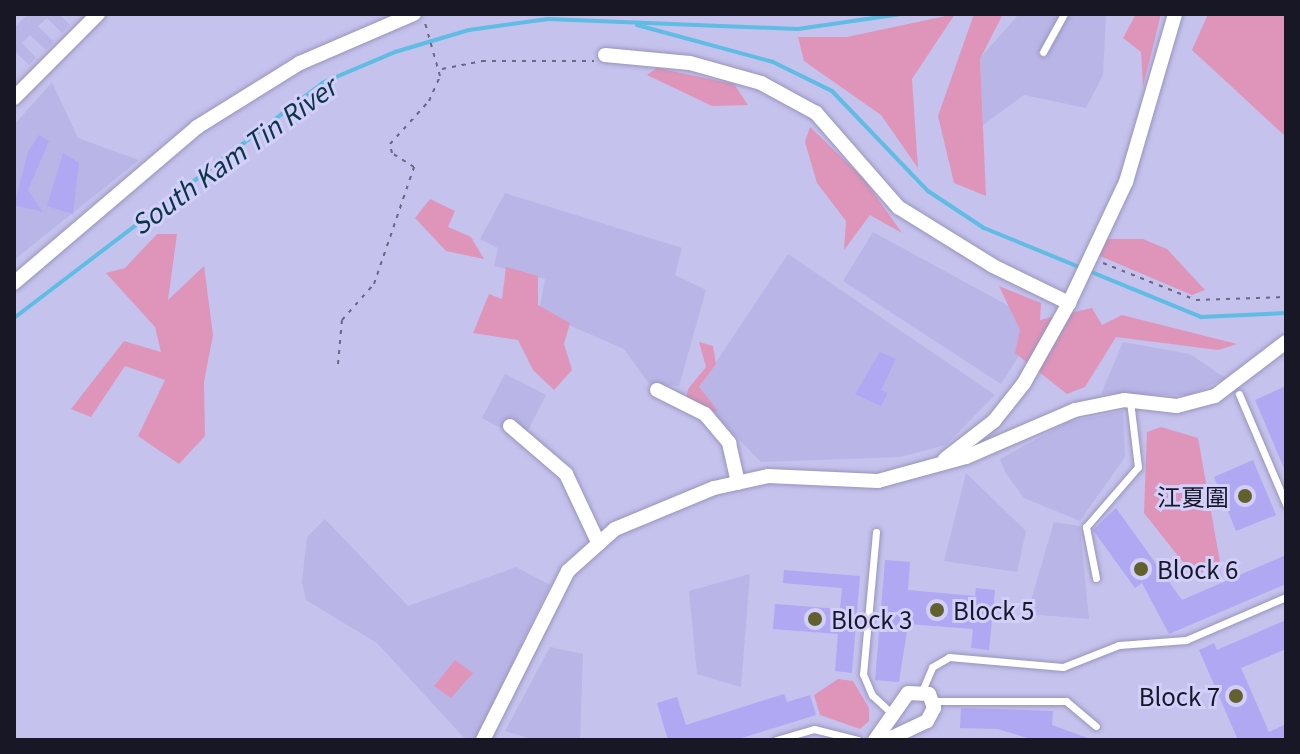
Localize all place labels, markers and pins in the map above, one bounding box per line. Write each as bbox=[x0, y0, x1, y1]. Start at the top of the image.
place label: 江夏圍 bbox=[1157, 482, 1229, 510]
marker: 江夏圍 bbox=[1236, 487, 1254, 505]
place label: Block 6 bbox=[1157, 555, 1238, 583]
marker: Block 6 bbox=[1132, 560, 1150, 578]
place label: Block 5 bbox=[953, 596, 1034, 624]
marker: Block 5 bbox=[928, 601, 946, 619]
place label: Block 3 bbox=[831, 605, 912, 633]
marker: Block 3 bbox=[806, 610, 824, 628]
place label: Block 7 bbox=[1139, 682, 1220, 710]
marker: Block 7 bbox=[1227, 687, 1245, 705]

